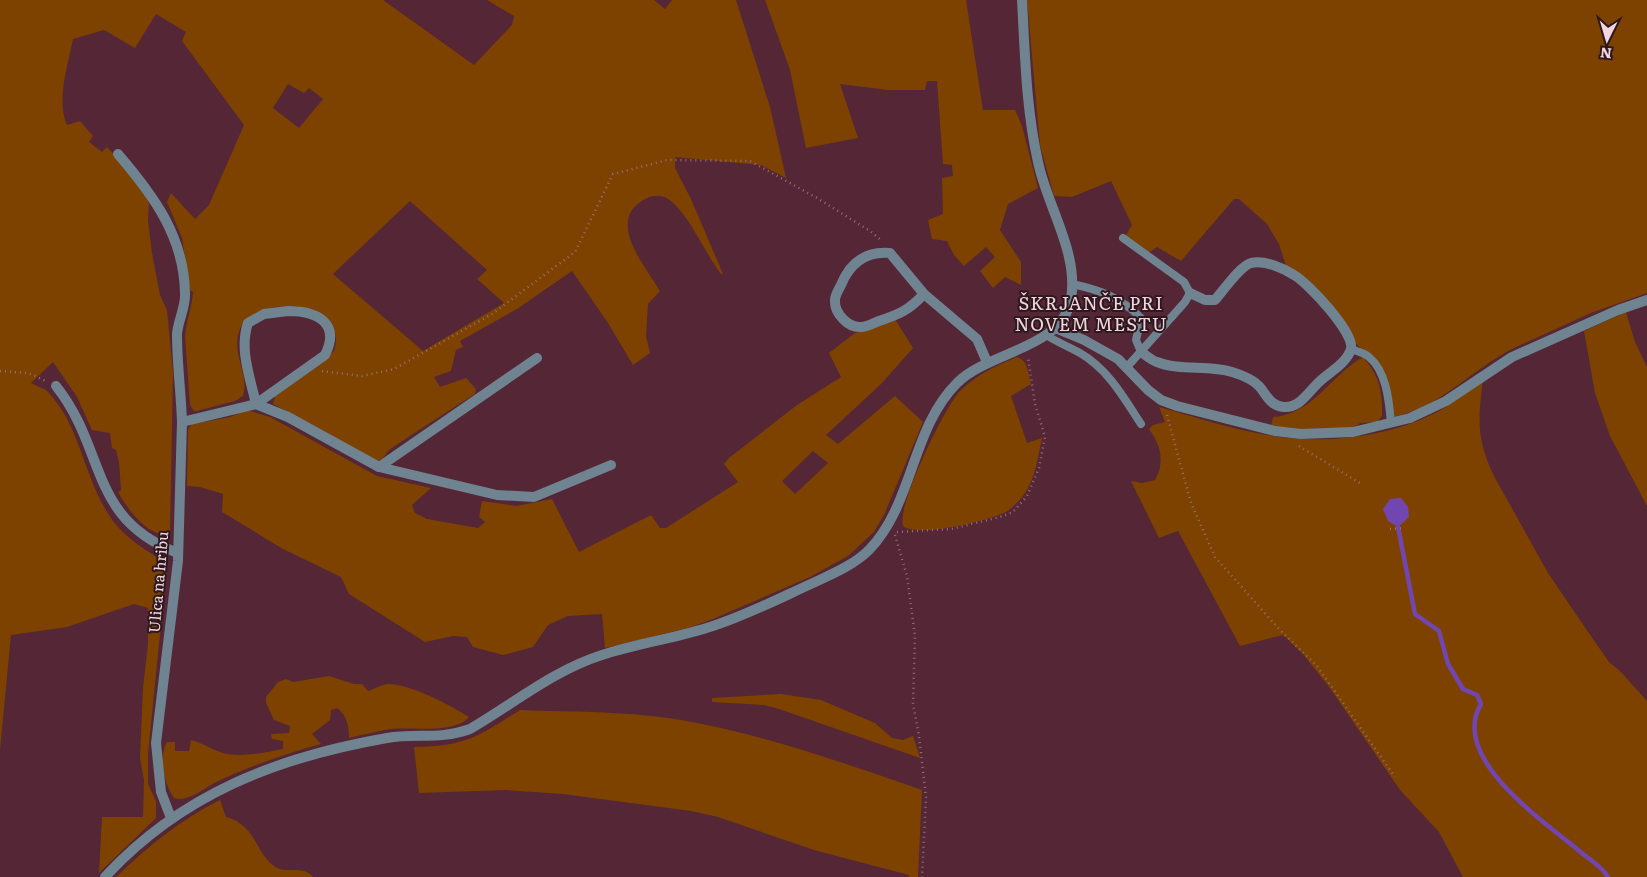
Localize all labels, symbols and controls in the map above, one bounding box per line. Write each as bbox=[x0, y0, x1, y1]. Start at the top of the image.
north arrow bbox=[1582, 15, 1632, 65]
text: N bbox=[1599, 43, 1613, 64]
district label: ŠKRJANČE PRI NOVEM MESTU bbox=[1014, 289, 1168, 337]
street label: Ulica na hribu bbox=[142, 530, 173, 634]

